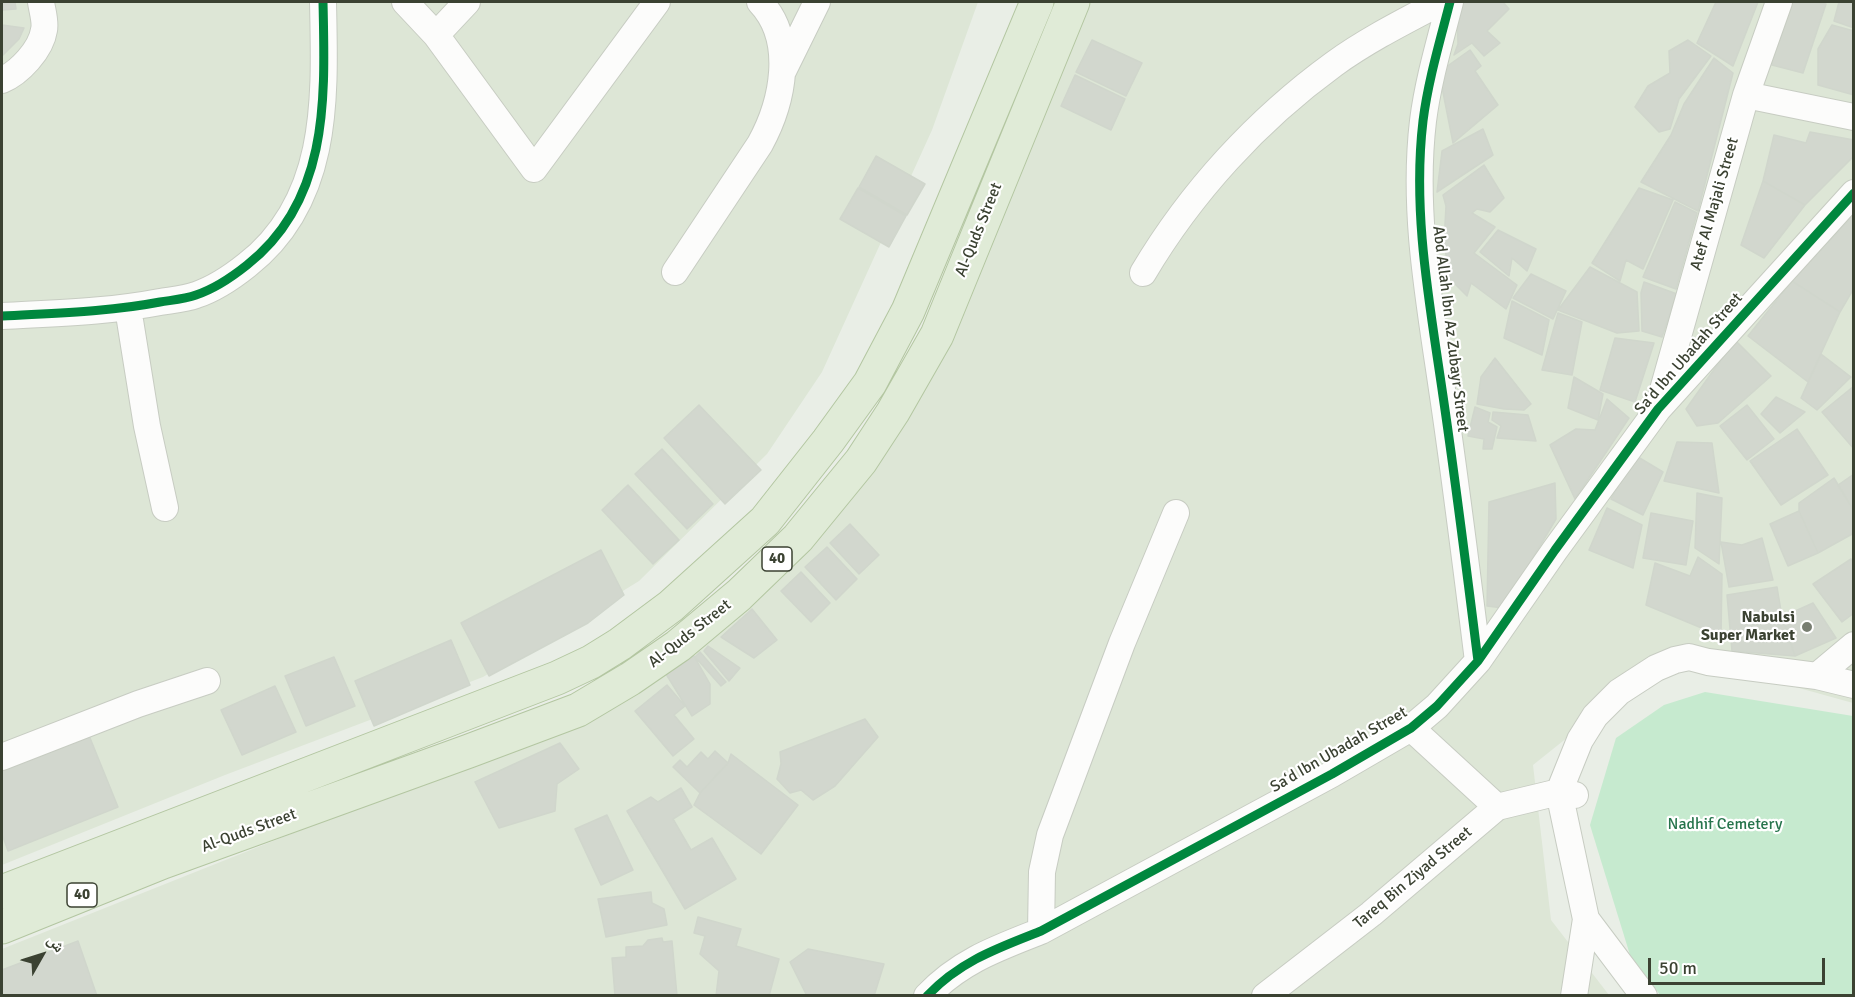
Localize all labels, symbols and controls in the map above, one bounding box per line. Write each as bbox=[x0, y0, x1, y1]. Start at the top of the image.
street label: Atef Al Majali Street bbox=[1687, 135, 1743, 273]
street label: Al-Quds Street bbox=[951, 180, 1007, 280]
street label: Abd Allah Ibn Az Zubayr Street bbox=[1428, 225, 1472, 433]
street label: Saʻd Ibn Ubadah Street bbox=[1631, 289, 1747, 419]
road number: 40 bbox=[762, 547, 792, 571]
street label: Al-Quds Street bbox=[645, 596, 735, 672]
place label: Nabulsi Super Market bbox=[1701, 608, 1795, 646]
marker: Nabulsi Super Market bbox=[1800, 620, 1814, 634]
street label: Saʻd Ibn Ubadah Street bbox=[1267, 703, 1411, 797]
street label: Al-Quds Street bbox=[199, 805, 299, 857]
park label: Nadhif Cemetery bbox=[1668, 815, 1782, 835]
street label: Tareq Bin Ziyad Street bbox=[1350, 823, 1476, 933]
road number: 40 bbox=[67, 883, 97, 907]
north arrow bbox=[12, 925, 72, 985]
text: ش bbox=[43, 931, 69, 957]
scale bar bbox=[1651, 946, 1828, 984]
text: 50 m bbox=[1659, 957, 1697, 979]

